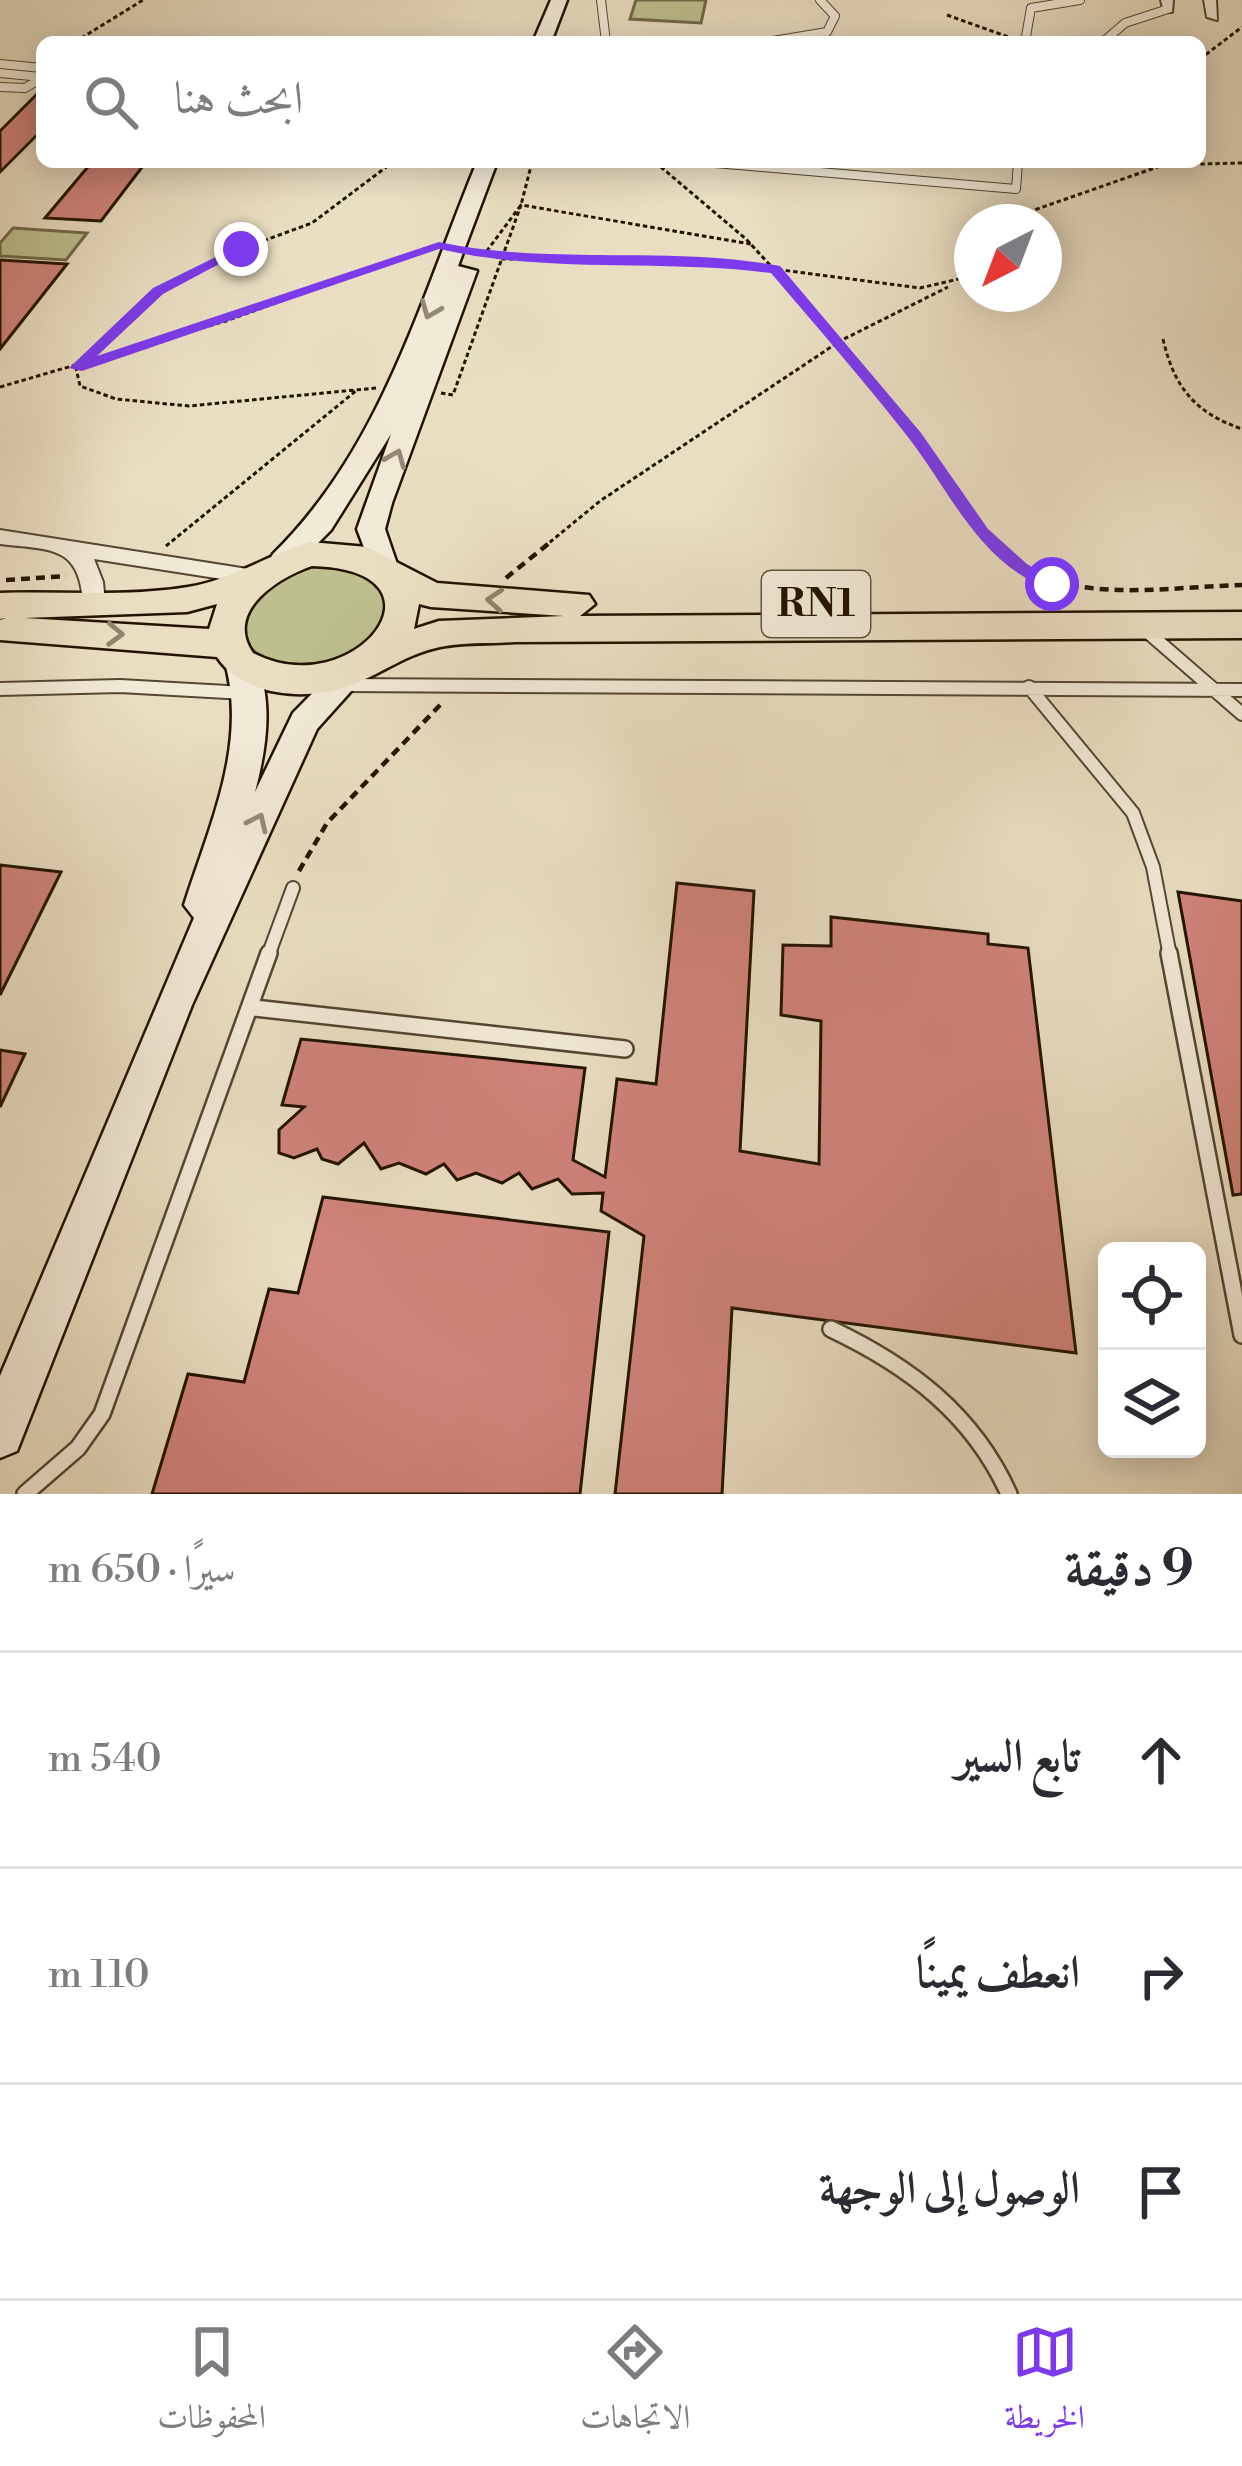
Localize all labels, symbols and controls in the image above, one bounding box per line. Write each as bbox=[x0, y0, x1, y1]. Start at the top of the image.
search box bbox=[36, 36, 1206, 168]
icon: search bbox=[78, 69, 144, 135]
text: ابحث هنا bbox=[174, 71, 303, 128]
north arrow bbox=[954, 204, 1062, 312]
route end bbox=[214, 222, 268, 276]
one-way arrow bbox=[420, 299, 444, 320]
one-way arrow bbox=[382, 448, 406, 469]
route start bbox=[1025, 557, 1079, 611]
road number: RN1 bbox=[762, 571, 870, 637]
one-way arrow bbox=[485, 587, 504, 613]
one-way arrow bbox=[106, 620, 125, 646]
one-way arrow bbox=[244, 813, 267, 834]
map controls bbox=[1098, 1242, 1206, 1458]
button: locate bbox=[1098, 1242, 1206, 1350]
button: layers bbox=[1098, 1350, 1206, 1458]
text: 9 دقيقة bbox=[1065, 1538, 1194, 1602]
text: سيرًا · 650 m bbox=[48, 1546, 236, 1595]
icon: ahead bbox=[1128, 1727, 1194, 1793]
text: تابع السير bbox=[955, 1729, 1080, 1786]
text: 540 m bbox=[48, 1735, 162, 1784]
icon: right bbox=[1128, 1943, 1194, 2009]
text: انعطف يمينًا bbox=[916, 1945, 1080, 2002]
text: 110 m bbox=[48, 1951, 150, 2000]
icon: arrive bbox=[1128, 2159, 1194, 2225]
text: الوصول إلى الوجهة bbox=[819, 2161, 1080, 2218]
tab: المحفوظات bbox=[157, 2319, 266, 2449]
tab: الاتجاهات bbox=[580, 2319, 690, 2449]
tab: الخريطة bbox=[1005, 2319, 1085, 2449]

